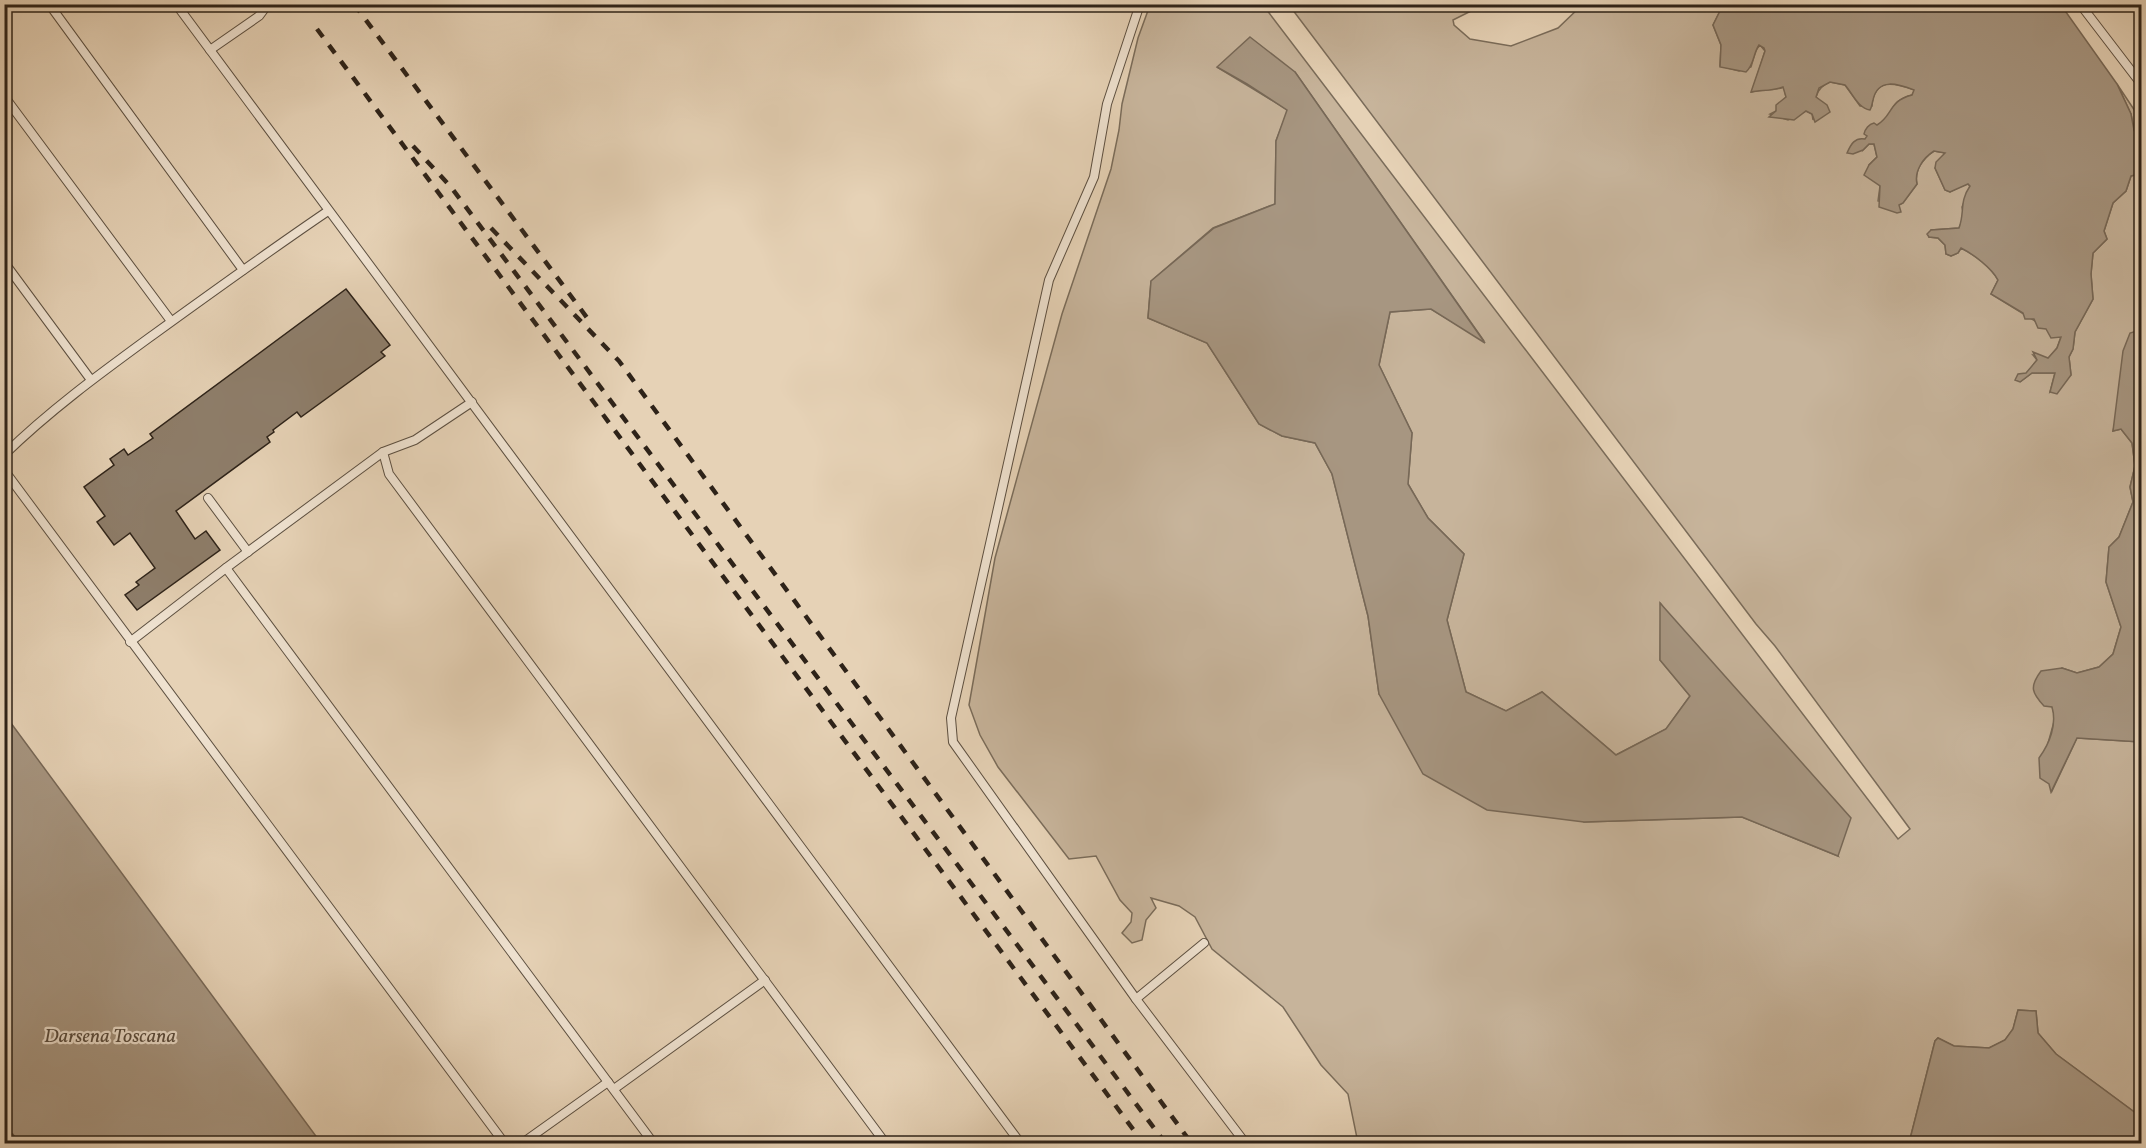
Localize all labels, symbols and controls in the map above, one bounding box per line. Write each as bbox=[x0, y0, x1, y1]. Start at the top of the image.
water label: Darsena Toscana bbox=[44, 1023, 176, 1051]

